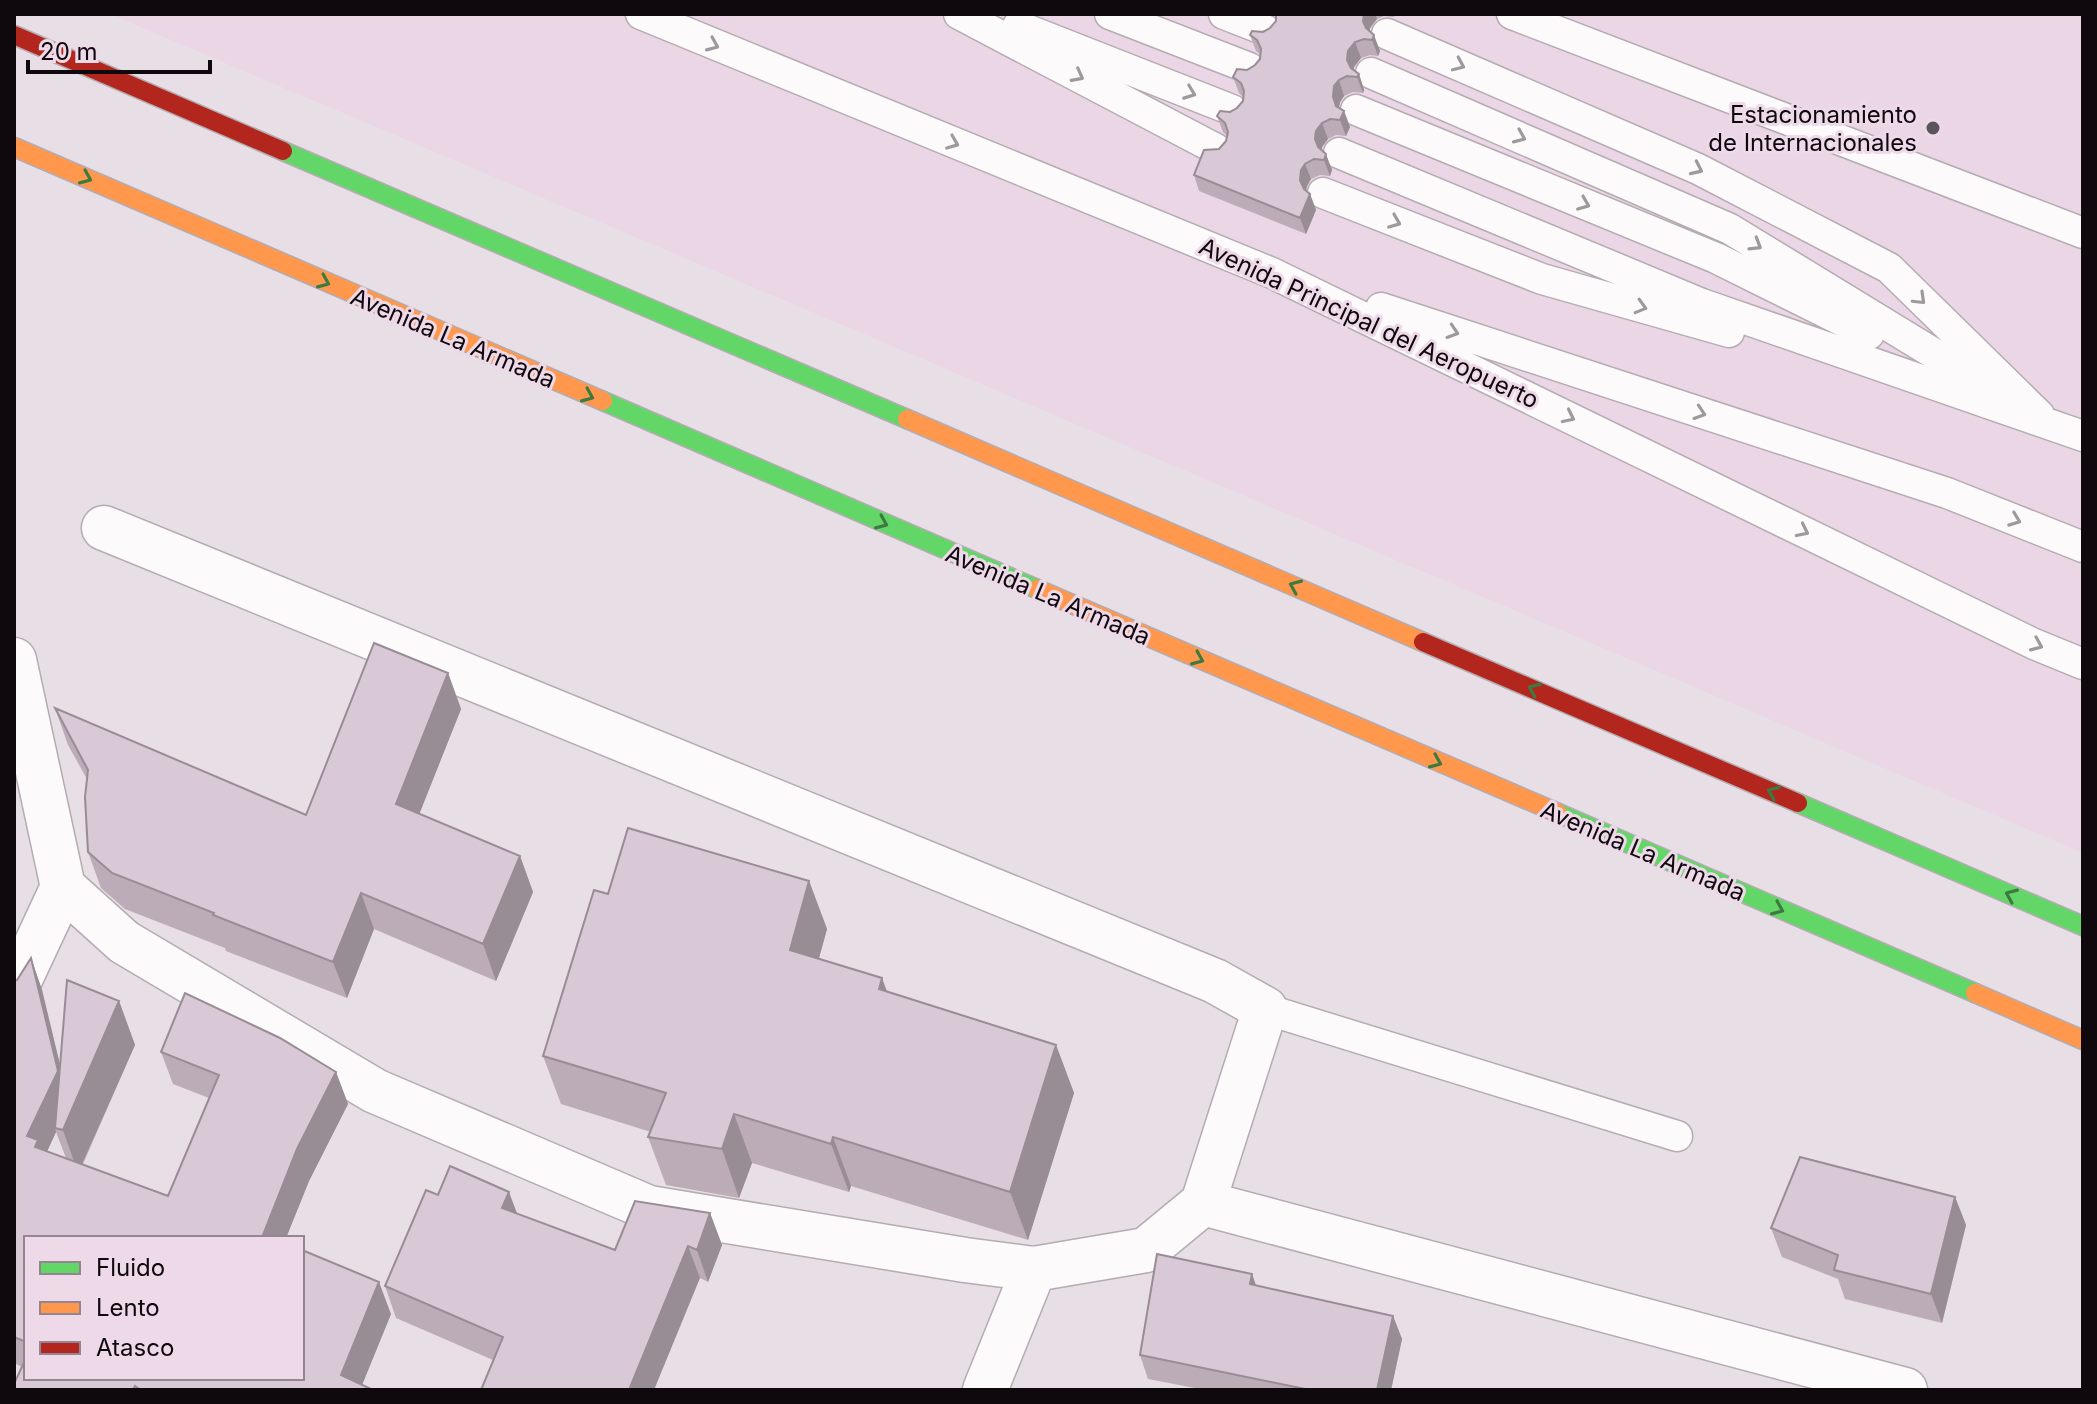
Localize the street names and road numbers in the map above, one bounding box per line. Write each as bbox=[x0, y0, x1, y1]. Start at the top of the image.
street label: Avenida Principal del Aeropuerto bbox=[1195, 231, 1543, 415]
street label: Avenida La Armada bbox=[346, 282, 560, 394]
street label: Avenida La Armada bbox=[941, 539, 1155, 651]
street label: Avenida La Armada bbox=[1536, 795, 1750, 907]

